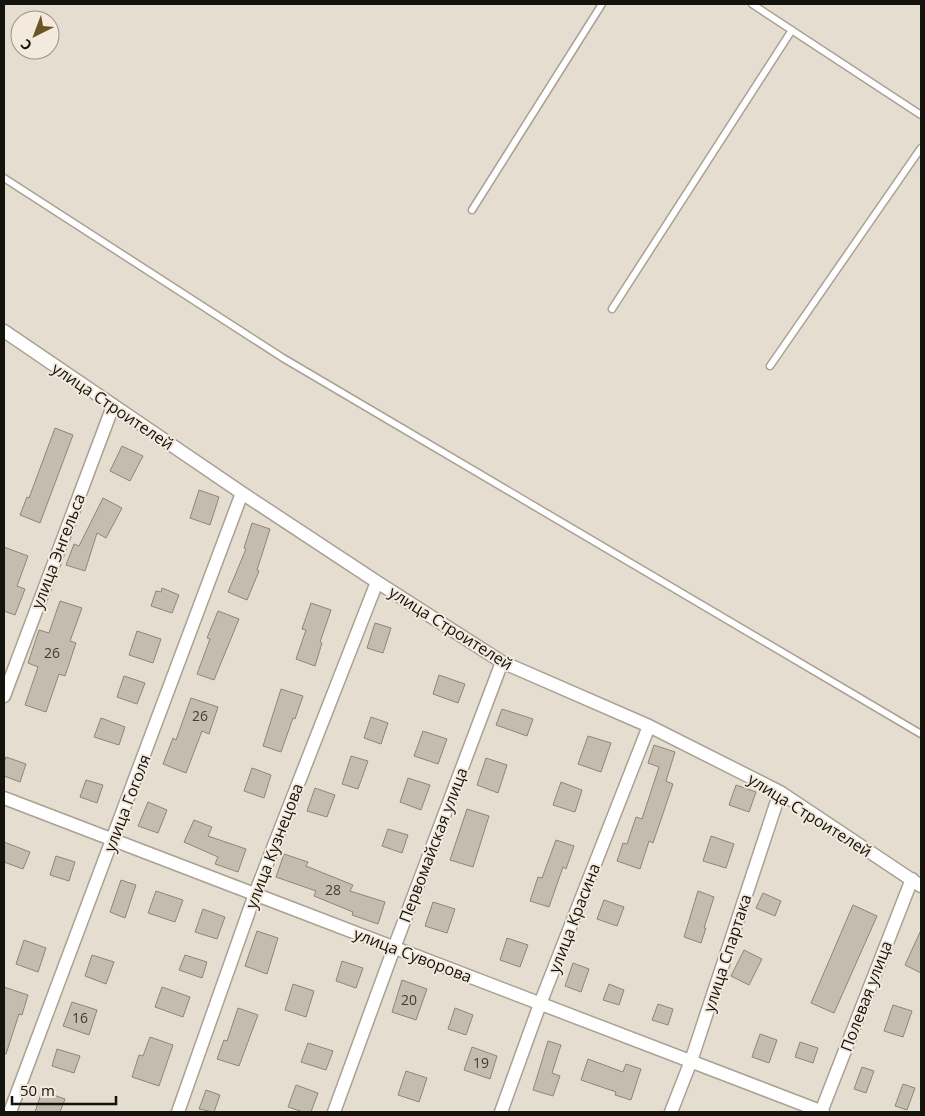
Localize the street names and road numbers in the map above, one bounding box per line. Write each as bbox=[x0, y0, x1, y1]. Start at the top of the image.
street label: улица Строителей bbox=[48, 357, 178, 455]
street label: улица Энгельса bbox=[26, 490, 90, 612]
street label: улица Строителей bbox=[385, 581, 517, 675]
street label: улица Гоголя bbox=[98, 751, 156, 855]
street label: Первомайская улица bbox=[393, 764, 473, 926]
street label: улица Строителей bbox=[744, 768, 876, 862]
street label: улица Кузнецова bbox=[240, 780, 308, 912]
street label: улица Красина bbox=[543, 860, 605, 976]
street label: улица Спартака bbox=[698, 891, 756, 1015]
street label: улица Суворова bbox=[351, 922, 475, 988]
street label: Полевая улица bbox=[835, 938, 897, 1054]

